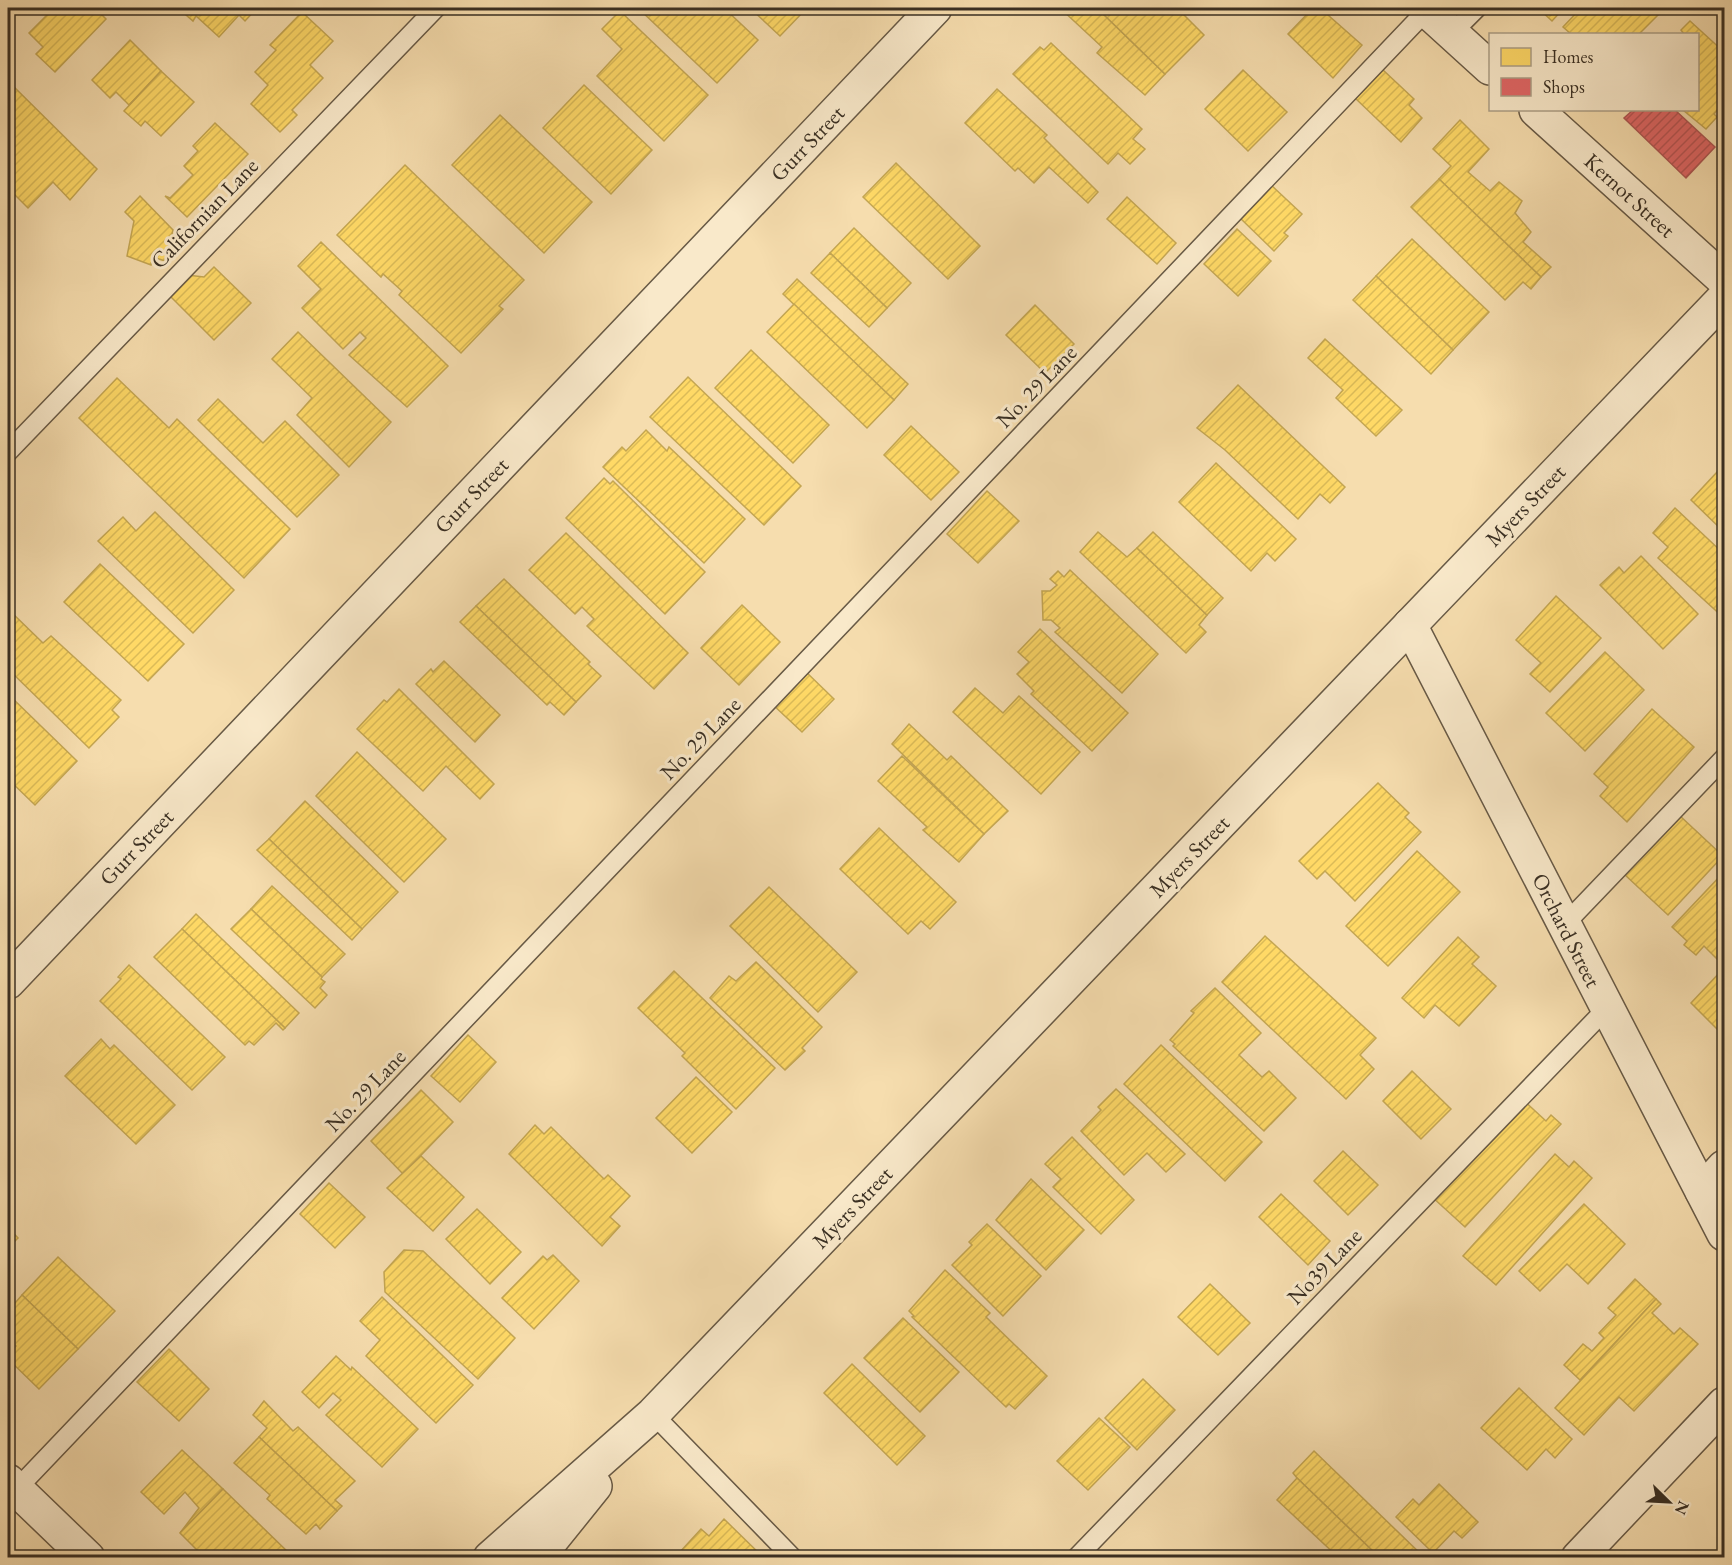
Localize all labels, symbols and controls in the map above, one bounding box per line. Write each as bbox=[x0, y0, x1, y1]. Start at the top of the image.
legend bbox=[1489, 33, 1699, 111]
text: Homes bbox=[1543, 45, 1594, 68]
text: Shops bbox=[1543, 75, 1585, 98]
street label: Gurr Street bbox=[764, 99, 851, 188]
street label: Kernot Street bbox=[1578, 147, 1681, 244]
street label: Californian Lane bbox=[144, 151, 265, 275]
street label: No. 29 Lane bbox=[990, 338, 1083, 434]
street label: Gurr Street bbox=[428, 451, 515, 540]
street label: Myers Street bbox=[1479, 458, 1572, 553]
street label: No. 29 Lane bbox=[654, 690, 747, 786]
street label: Gurr Street bbox=[93, 803, 180, 892]
street label: Myers Street bbox=[1143, 809, 1236, 904]
street label: Orchard Street bbox=[1525, 868, 1608, 992]
street label: No. 29 Lane bbox=[319, 1042, 412, 1138]
street label: Myers Street bbox=[806, 1160, 899, 1255]
street label: No39 Lane bbox=[1281, 1222, 1368, 1311]
north arrow bbox=[1639, 1472, 1699, 1532]
text: N bbox=[1670, 1498, 1694, 1518]

